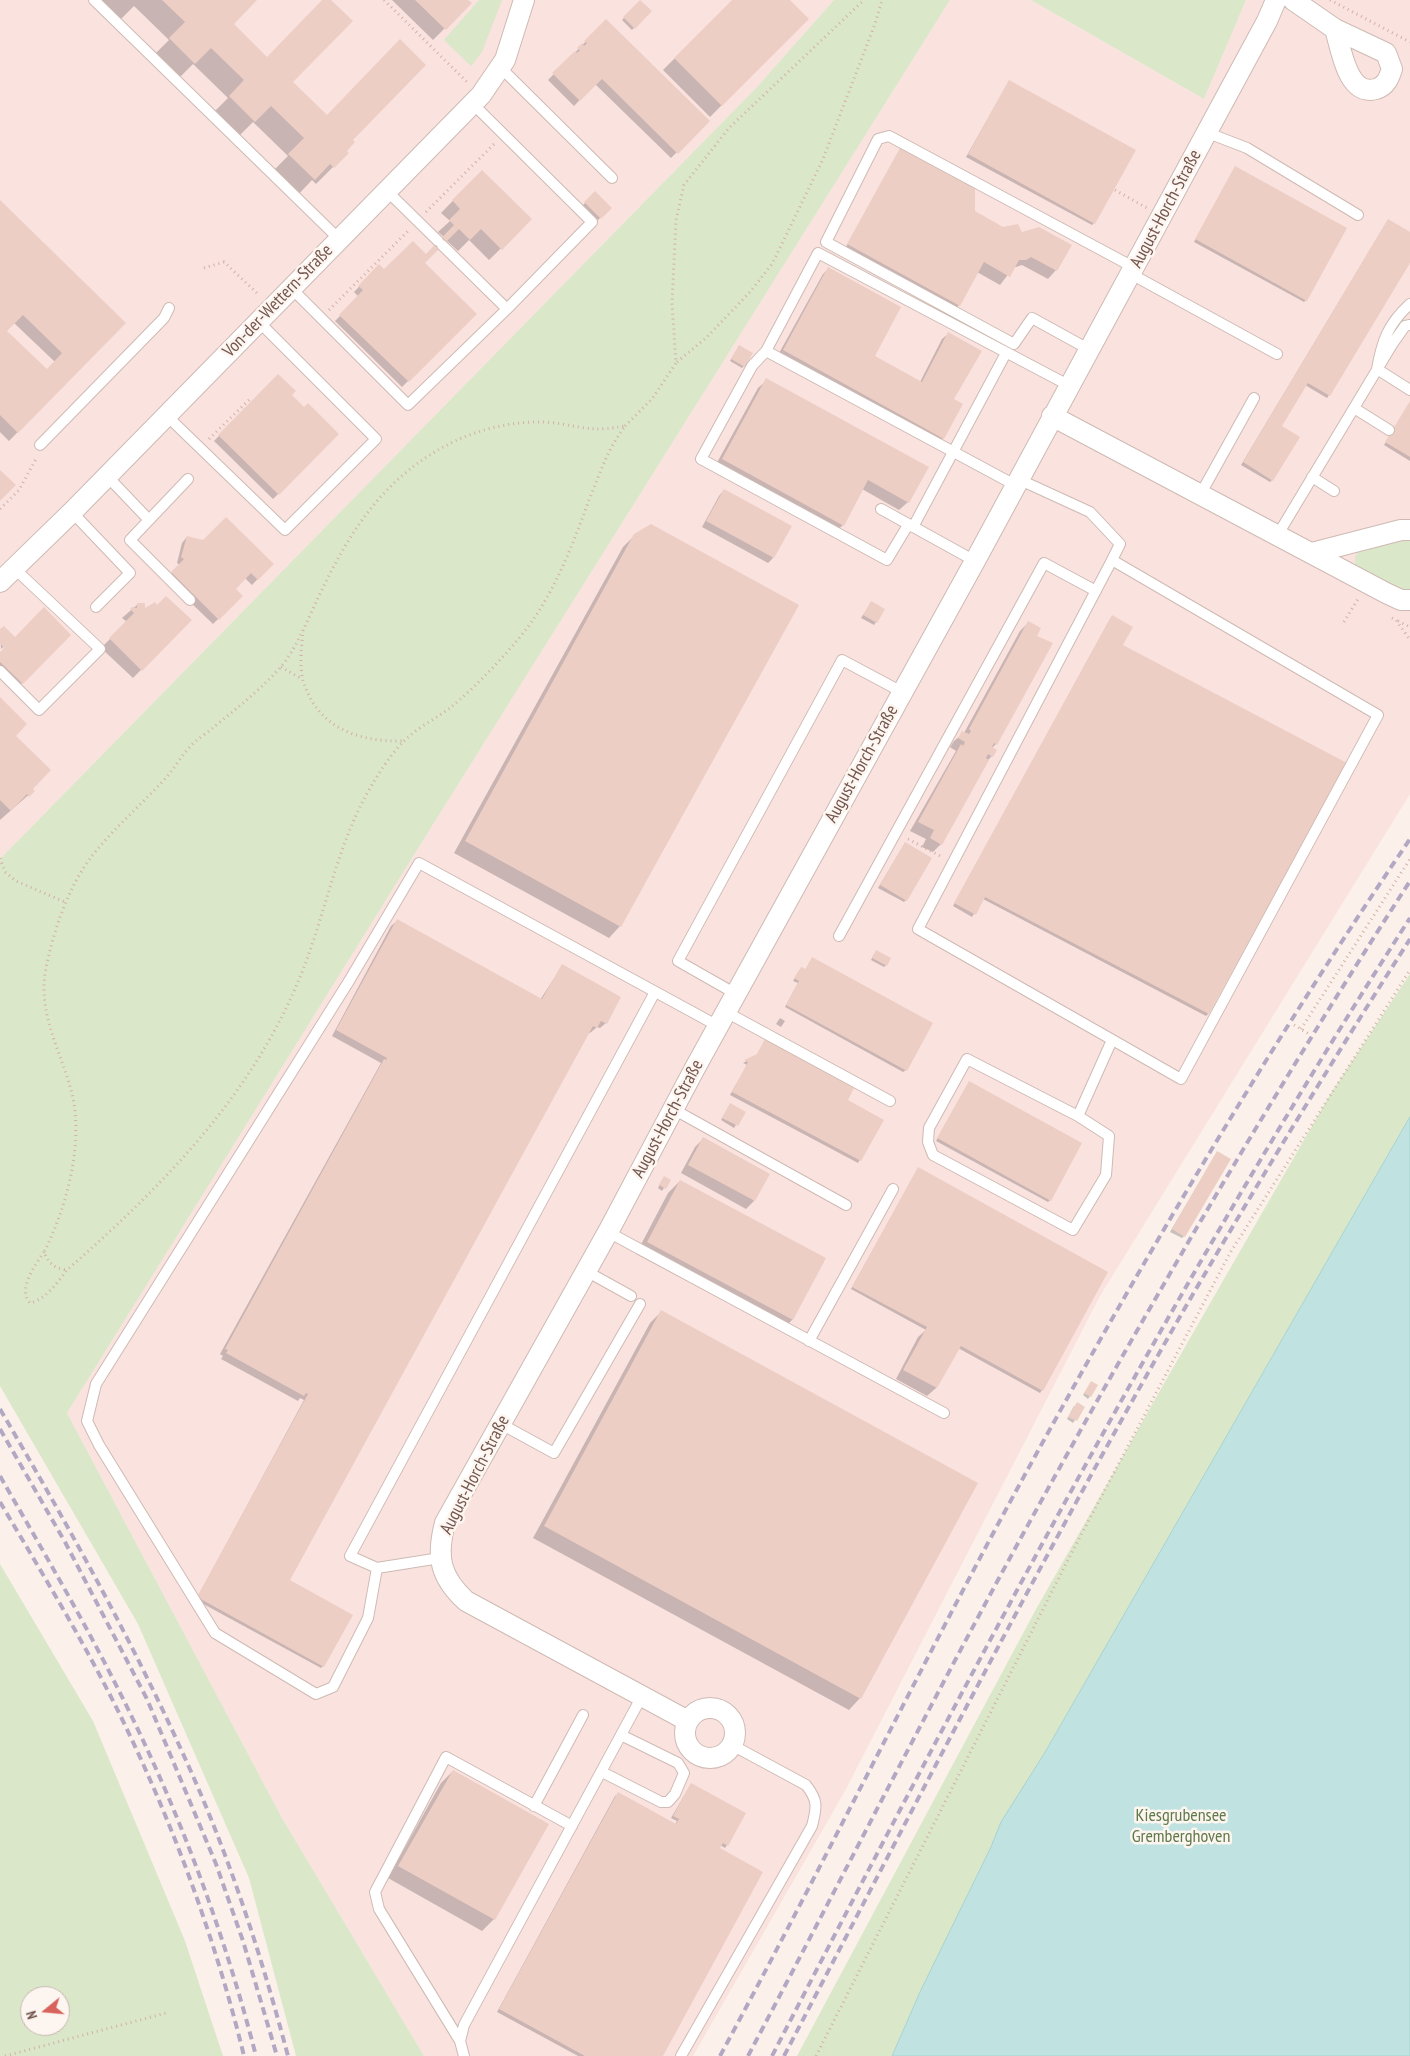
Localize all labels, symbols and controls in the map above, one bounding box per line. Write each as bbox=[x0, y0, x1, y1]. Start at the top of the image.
street label: August-Horch-Straße bbox=[1126, 146, 1206, 272]
street label: Von-der-Wettern-Straße bbox=[219, 240, 337, 362]
street label: August-Horch-Straße bbox=[821, 702, 903, 826]
street label: August-Horch-Straße bbox=[628, 1056, 708, 1182]
street label: August-Horch-Straße bbox=[436, 1412, 514, 1538]
park label: Kiesgrubensee Gremberghoven bbox=[1132, 1805, 1230, 1848]
north arrow bbox=[20, 1986, 70, 2036]
text: N bbox=[22, 2009, 41, 2021]

